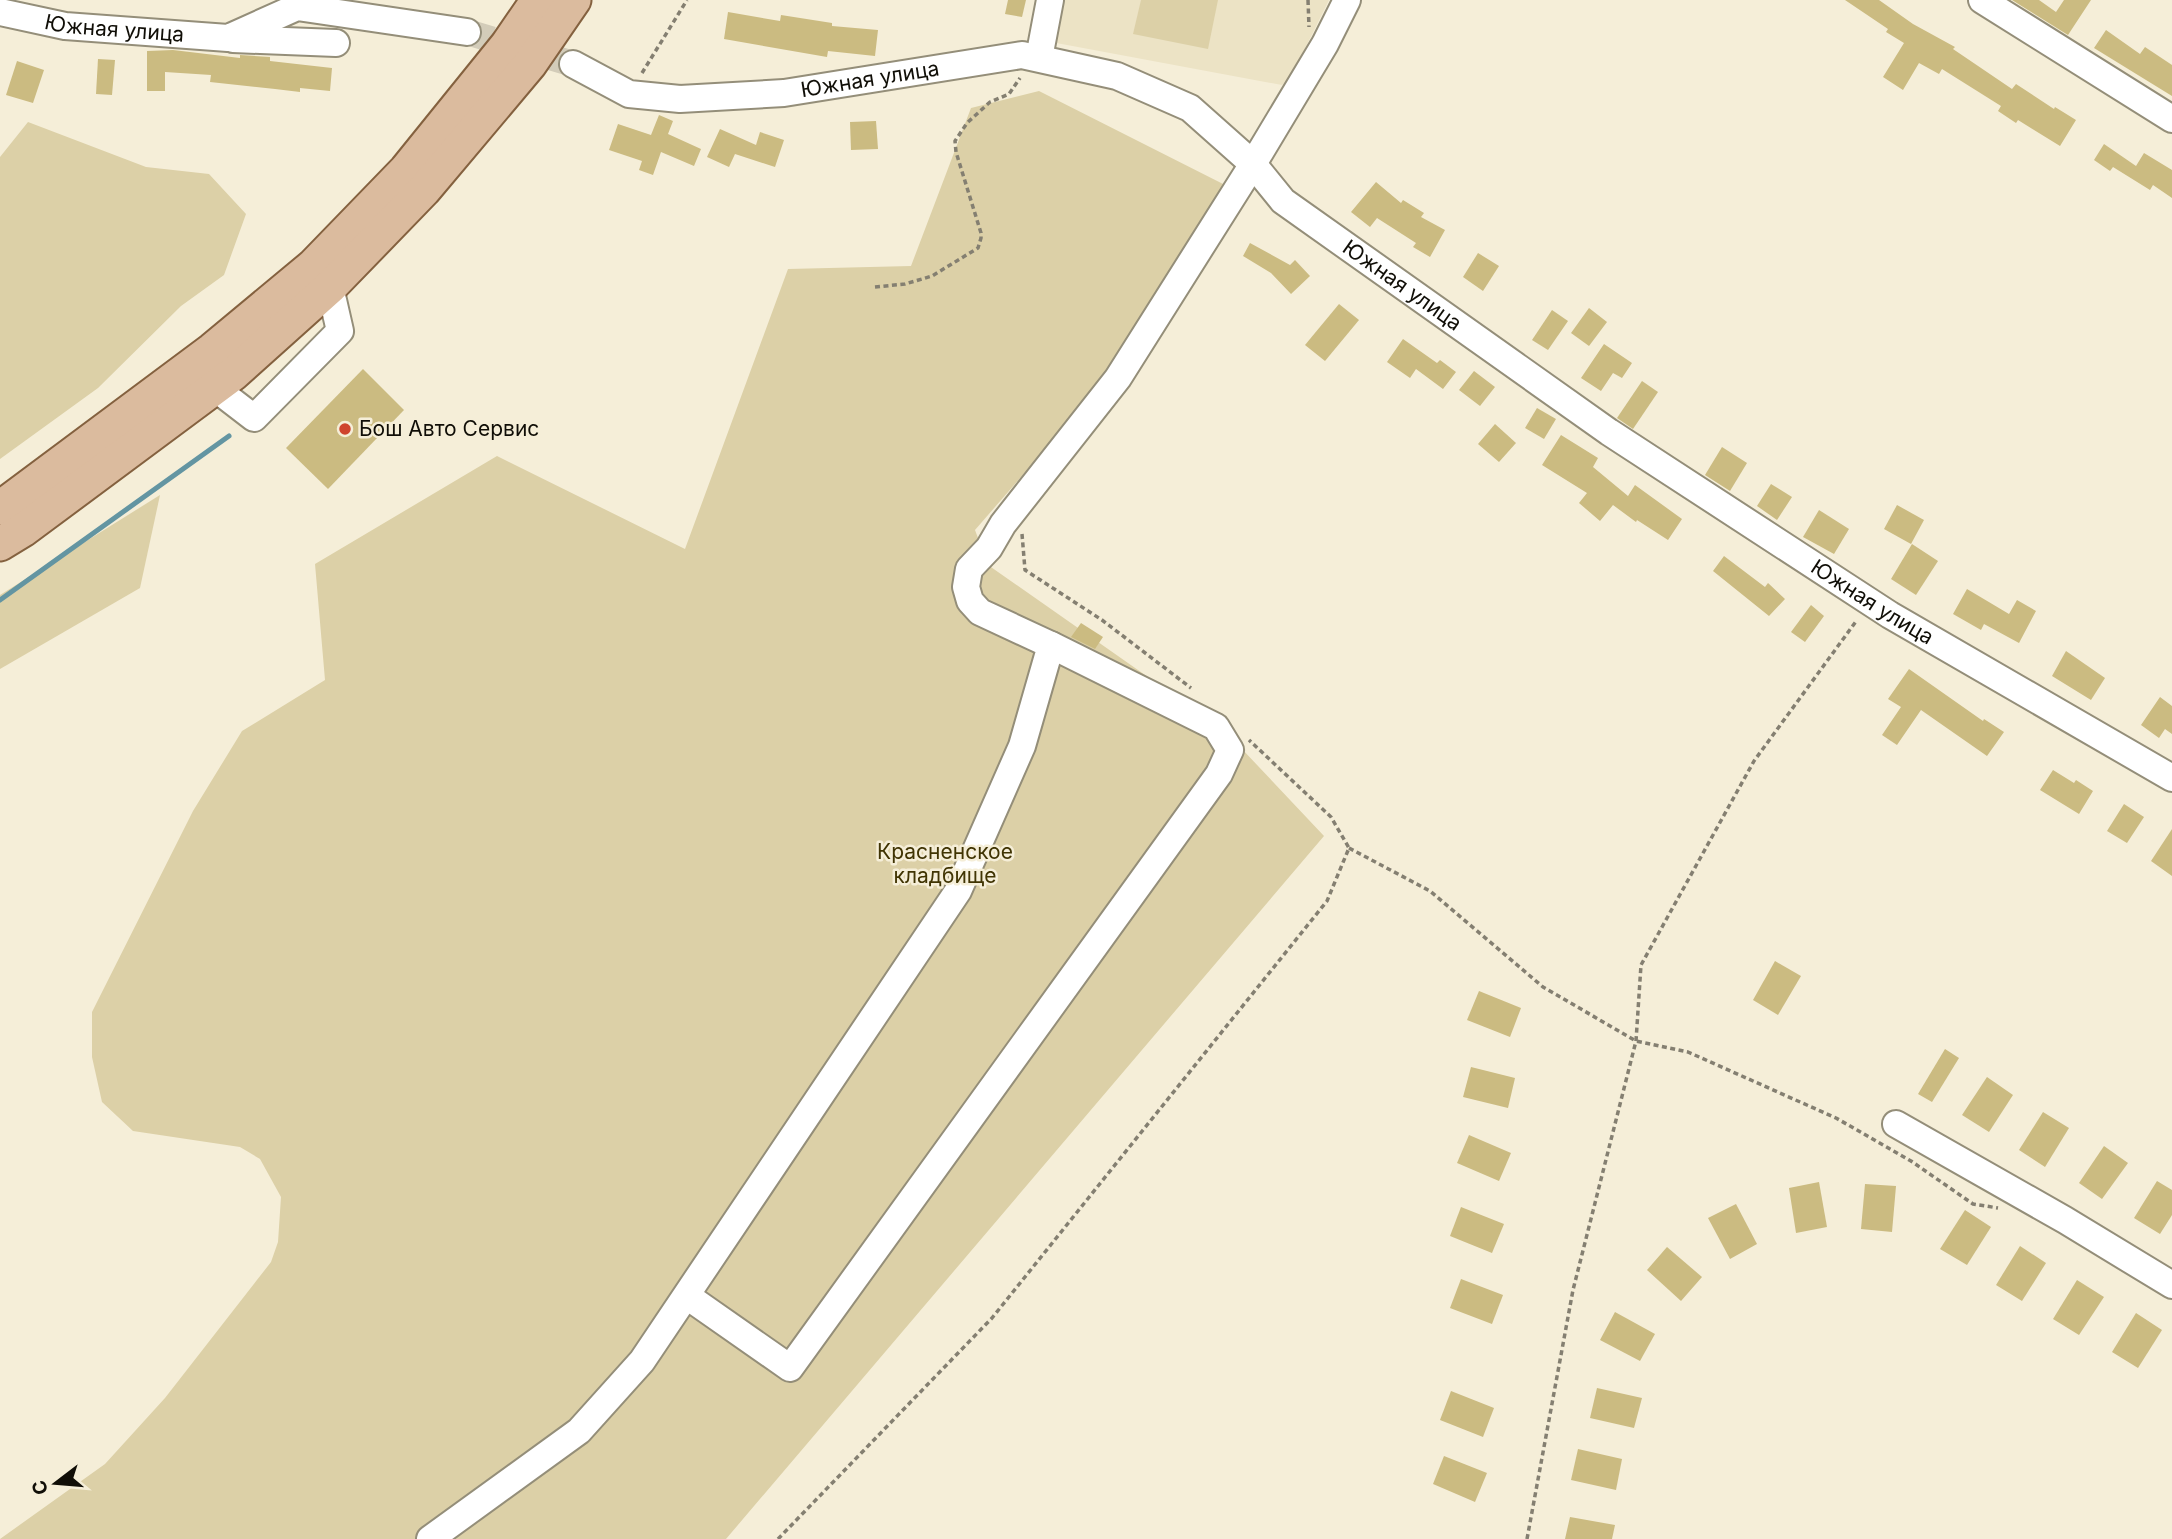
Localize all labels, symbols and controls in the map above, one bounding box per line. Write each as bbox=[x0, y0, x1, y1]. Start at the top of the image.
street label: Южная улица bbox=[43, 9, 185, 47]
street label: Южная улица bbox=[799, 55, 941, 102]
street label: Южная улица bbox=[1338, 234, 1467, 336]
place label: Бош Авто Сервис bbox=[359, 416, 539, 441]
marker: Бош Авто Сервис bbox=[337, 421, 353, 437]
street label: Южная улица bbox=[1807, 554, 1938, 649]
park label: Красненское кладбище bbox=[877, 839, 1013, 888]
north arrow bbox=[21, 1448, 91, 1518]
text: С bbox=[27, 1478, 53, 1497]

